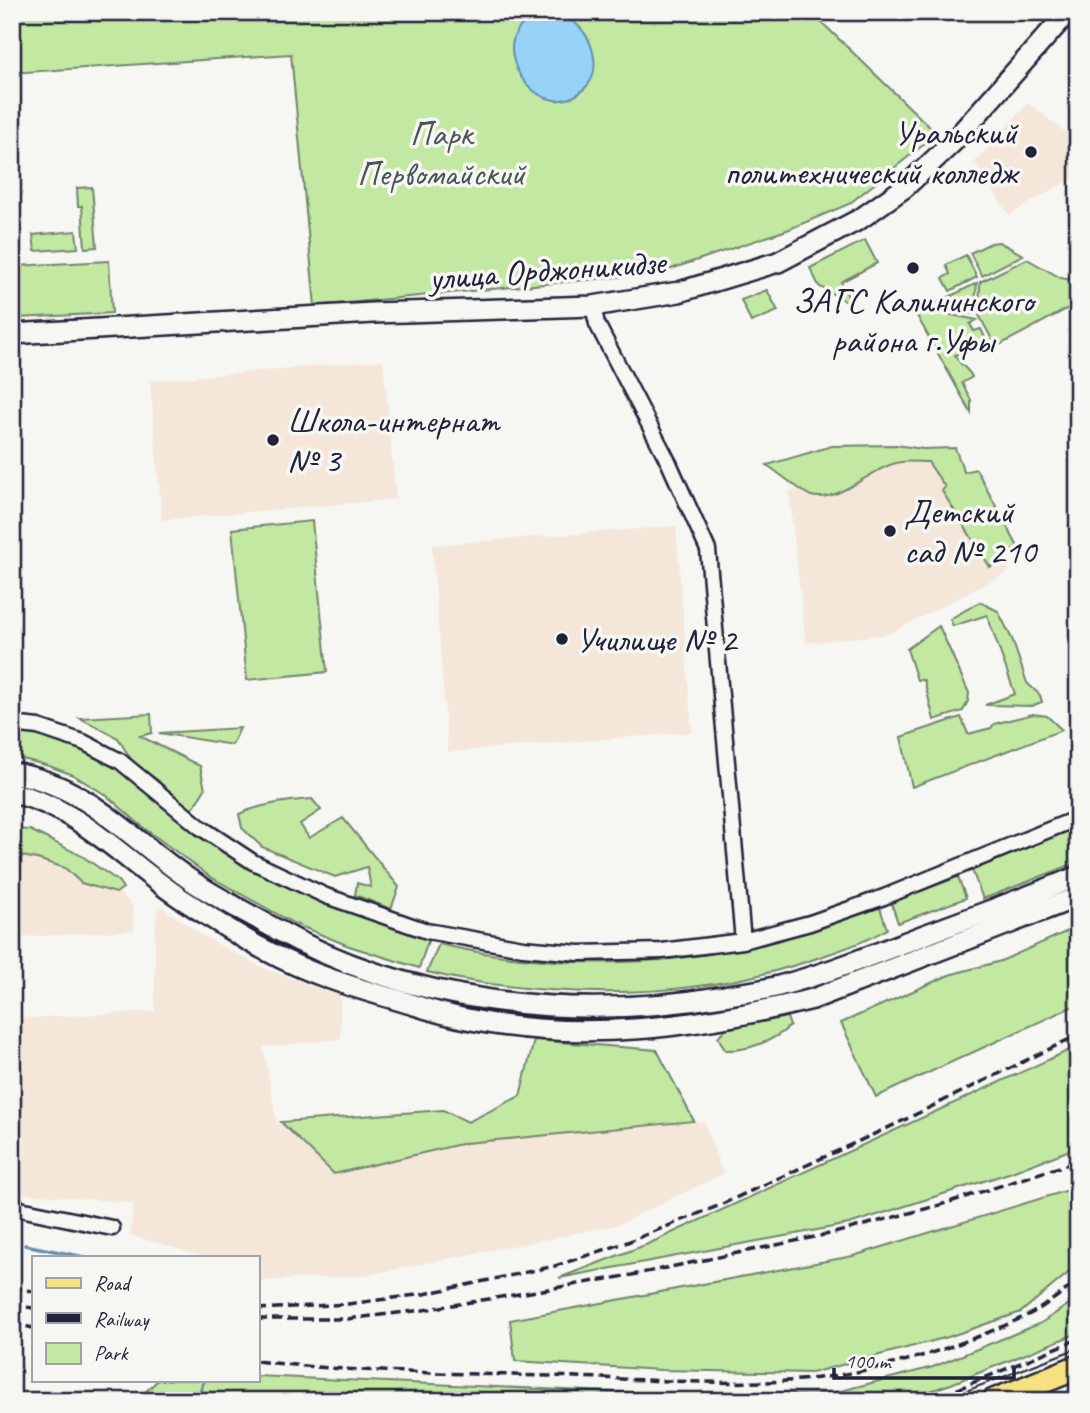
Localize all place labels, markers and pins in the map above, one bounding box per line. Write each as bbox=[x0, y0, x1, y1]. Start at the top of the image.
place label: Уральский политехнический колледж bbox=[725, 110, 1020, 195]
marker: Уральский политехнический колледж bbox=[1023, 144, 1039, 160]
marker: ЗАГС Калининского района г.Уфы bbox=[905, 260, 921, 276]
place label: ЗАГС Калининского района г.Уфы bbox=[793, 278, 1037, 363]
place label: Школа-интернат № 3 bbox=[287, 398, 502, 483]
marker: Школа-интернат № 3 bbox=[265, 432, 281, 448]
place label: Детский сад № 210 bbox=[904, 489, 1038, 574]
marker: Детский сад № 210 bbox=[882, 523, 898, 539]
place label: Училище № 2 bbox=[576, 617, 740, 662]
marker: Училище № 2 bbox=[554, 631, 570, 647]

